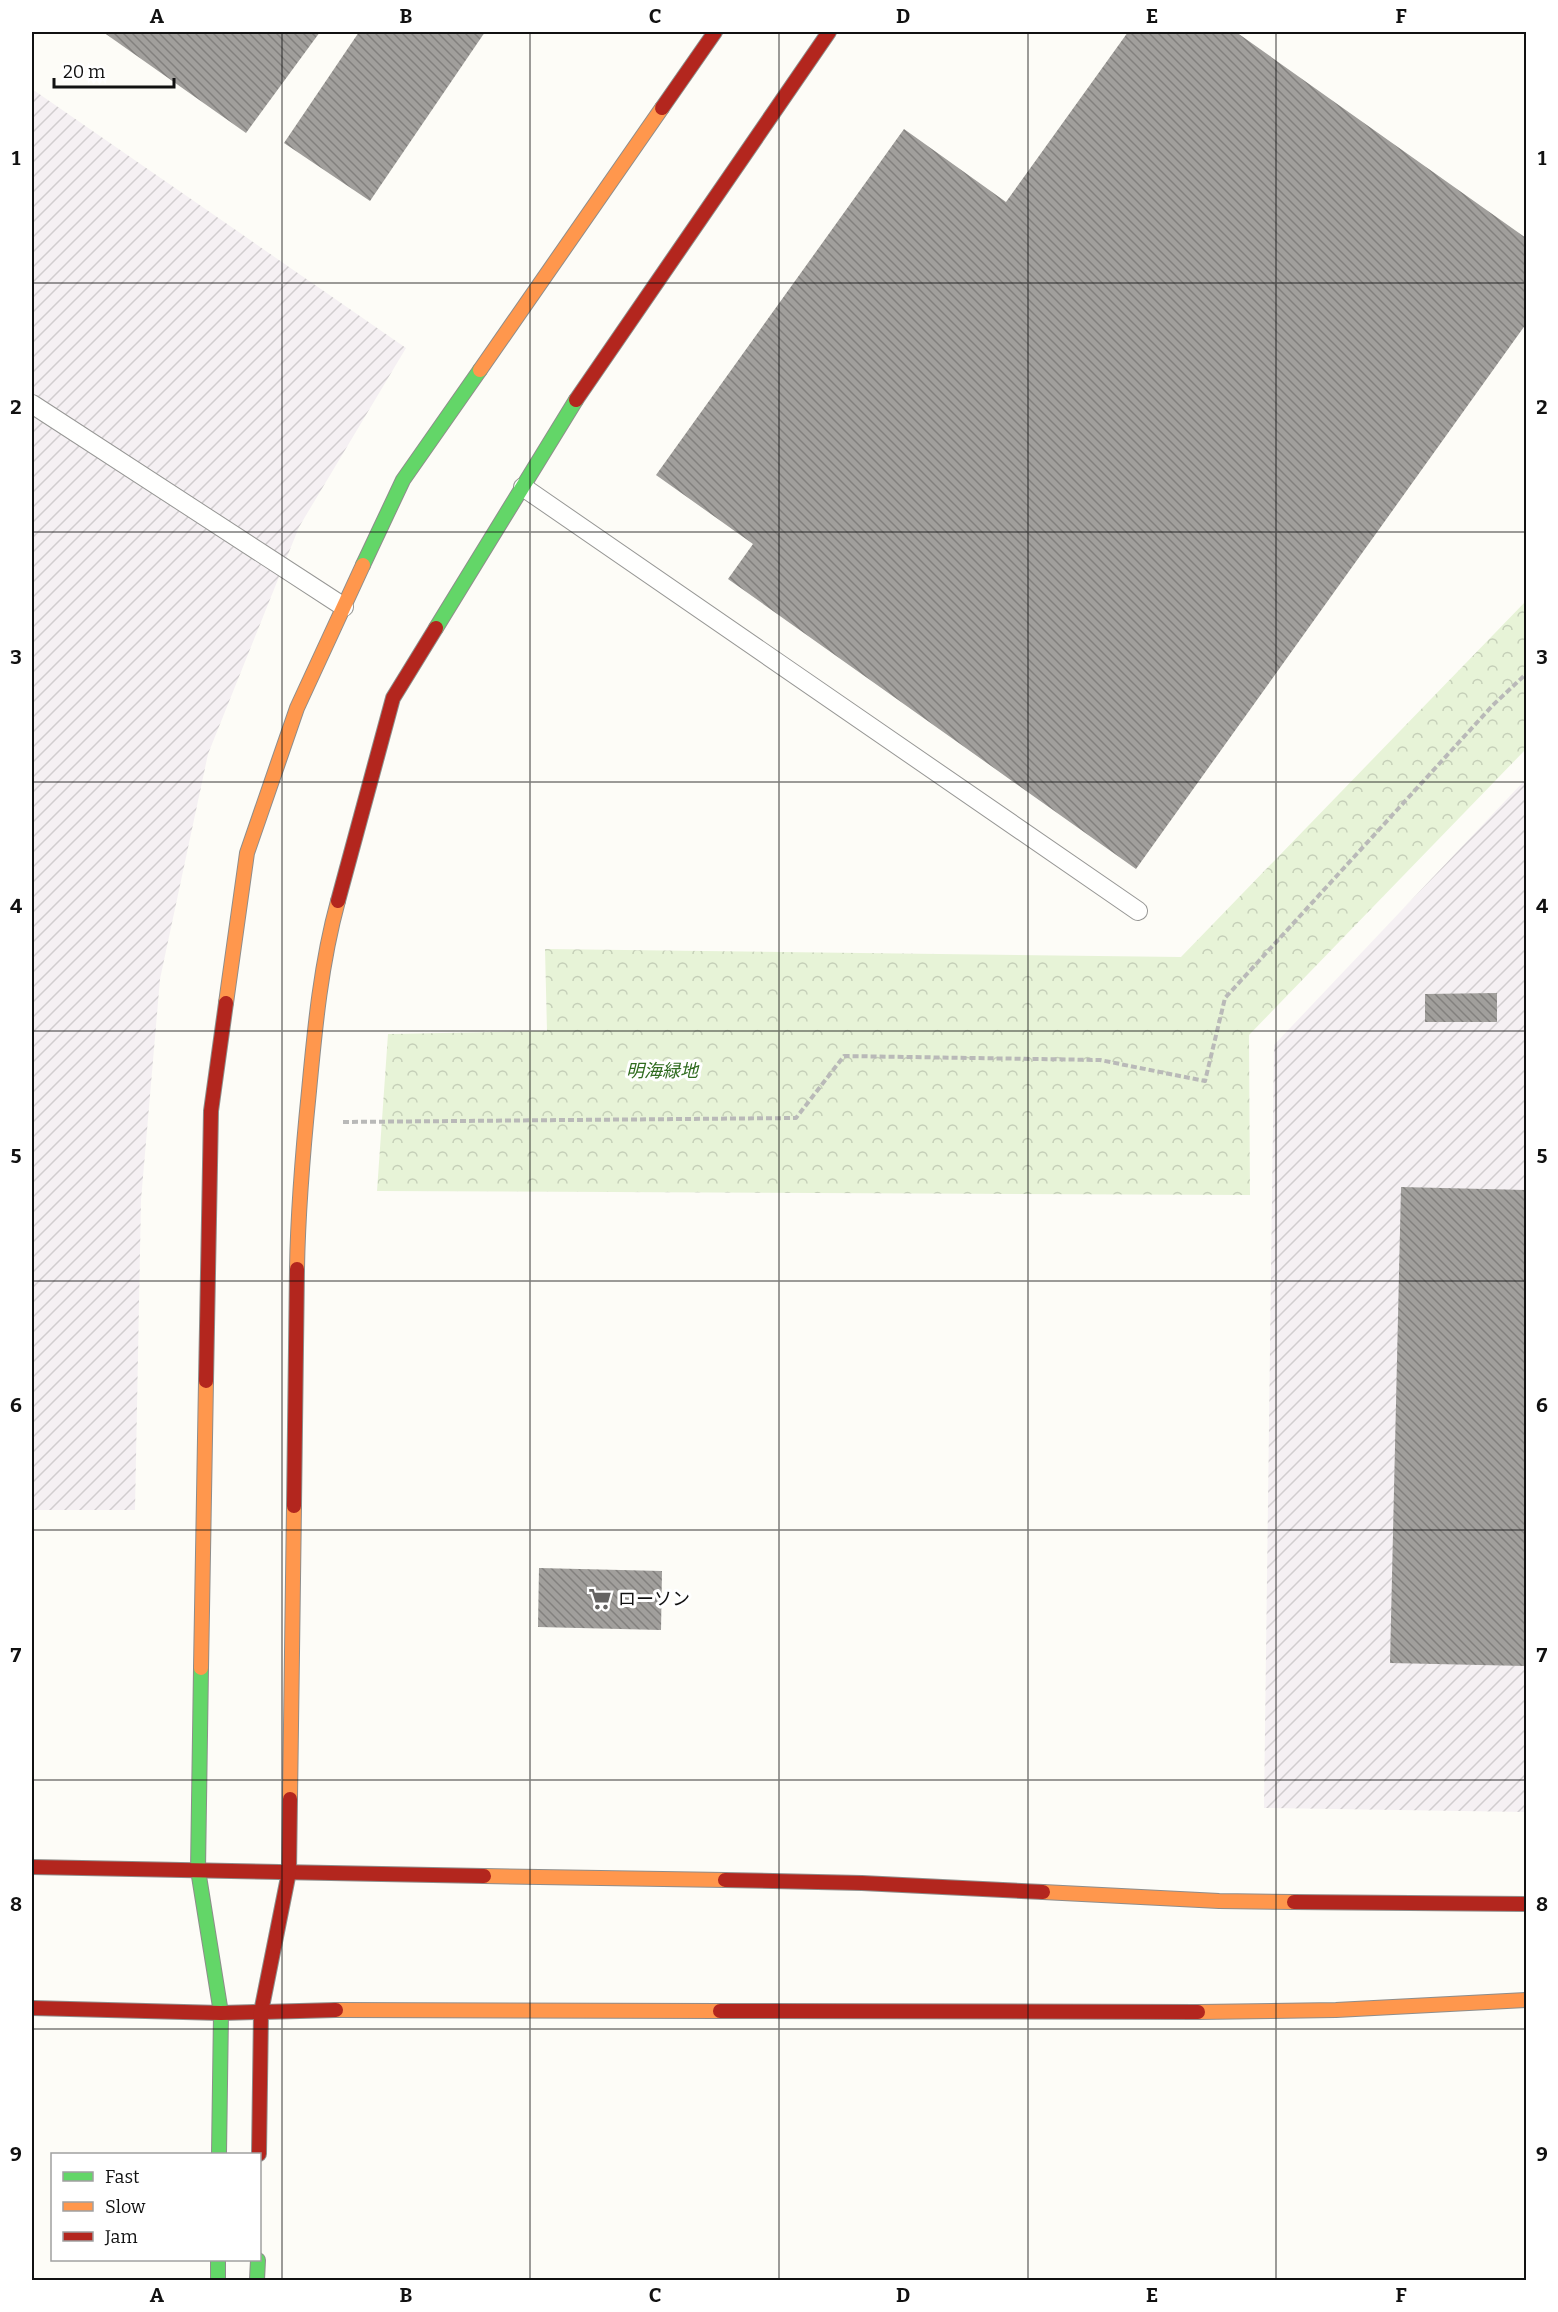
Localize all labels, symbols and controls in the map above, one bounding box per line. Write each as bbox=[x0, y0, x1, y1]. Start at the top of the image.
text: A bbox=[150, 4, 165, 28]
text: B bbox=[400, 4, 413, 28]
text: C bbox=[649, 4, 661, 28]
text: D bbox=[896, 4, 910, 28]
text: E bbox=[1146, 4, 1158, 28]
text: F bbox=[1395, 4, 1407, 28]
scale bar bbox=[54, 51, 174, 89]
text: 20 m bbox=[63, 61, 105, 83]
text: 1 bbox=[12, 146, 21, 170]
text: 1 bbox=[1538, 146, 1547, 170]
text: 2 bbox=[10, 395, 22, 419]
text: 2 bbox=[1536, 395, 1548, 419]
text: 3 bbox=[10, 645, 22, 669]
text: 3 bbox=[1536, 645, 1548, 669]
text: 4 bbox=[10, 894, 22, 918]
text: 4 bbox=[1536, 894, 1548, 918]
park label: 明海緑地 bbox=[626, 1060, 700, 1082]
text: 5 bbox=[11, 1144, 22, 1168]
text: 5 bbox=[1537, 1144, 1548, 1168]
text: 6 bbox=[10, 1393, 22, 1417]
text: 6 bbox=[1536, 1393, 1548, 1417]
supermarket icon: ローソン bbox=[587, 1586, 613, 1612]
place label: ローソン bbox=[618, 1588, 690, 1610]
text: 7 bbox=[11, 1643, 22, 1667]
text: 7 bbox=[1537, 1643, 1548, 1667]
text: 8 bbox=[10, 1892, 22, 1916]
text: 8 bbox=[1536, 1892, 1548, 1916]
text: 9 bbox=[10, 2142, 22, 2166]
text: 9 bbox=[1536, 2142, 1548, 2166]
legend bbox=[51, 2153, 261, 2261]
text: Fast bbox=[105, 2166, 140, 2188]
text: Slow bbox=[105, 2196, 146, 2218]
text: Jam bbox=[104, 2226, 138, 2248]
text: A bbox=[150, 2283, 165, 2307]
text: B bbox=[400, 2283, 413, 2307]
text: C bbox=[649, 2283, 661, 2307]
text: D bbox=[896, 2283, 910, 2307]
text: E bbox=[1146, 2283, 1158, 2307]
text: F bbox=[1395, 2283, 1407, 2307]

